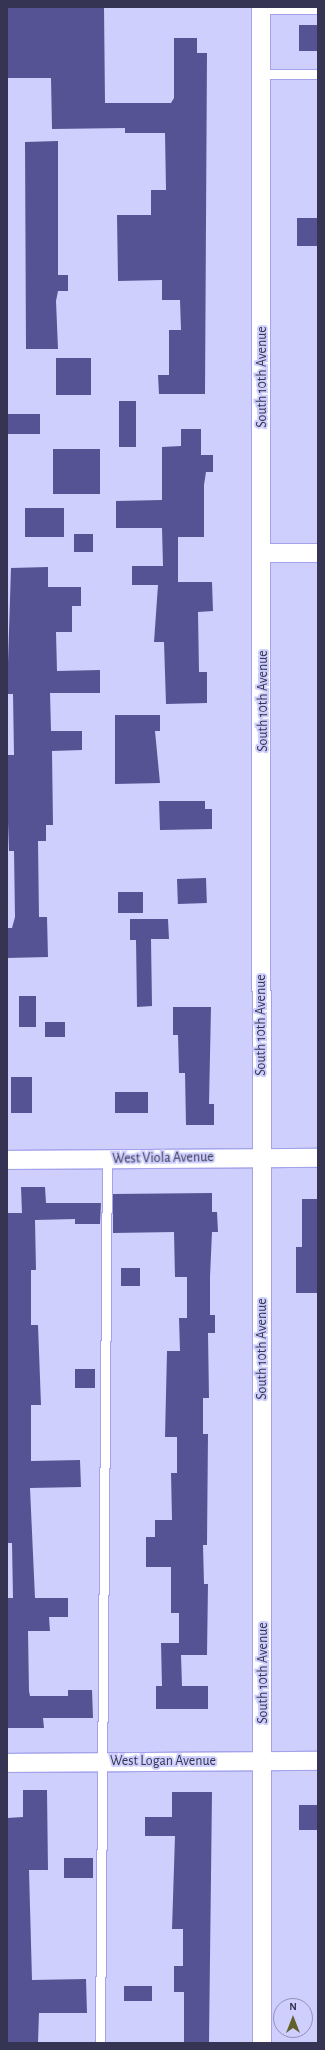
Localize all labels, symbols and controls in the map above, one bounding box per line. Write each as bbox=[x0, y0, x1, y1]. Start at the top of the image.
street label: South 10th Avenue bbox=[254, 326, 270, 428]
street label: South 10th Avenue bbox=[255, 650, 271, 752]
street label: South 10th Avenue bbox=[253, 974, 269, 1076]
street label: West Viola Avenue bbox=[112, 1149, 214, 1167]
street label: South 10th Avenue bbox=[254, 1298, 270, 1400]
street label: South 10th Avenue bbox=[255, 1622, 271, 1724]
street label: West Logan Avenue bbox=[110, 1753, 216, 1769]
north arrow bbox=[273, 1998, 313, 2038]
text: N bbox=[289, 2001, 297, 2012]

